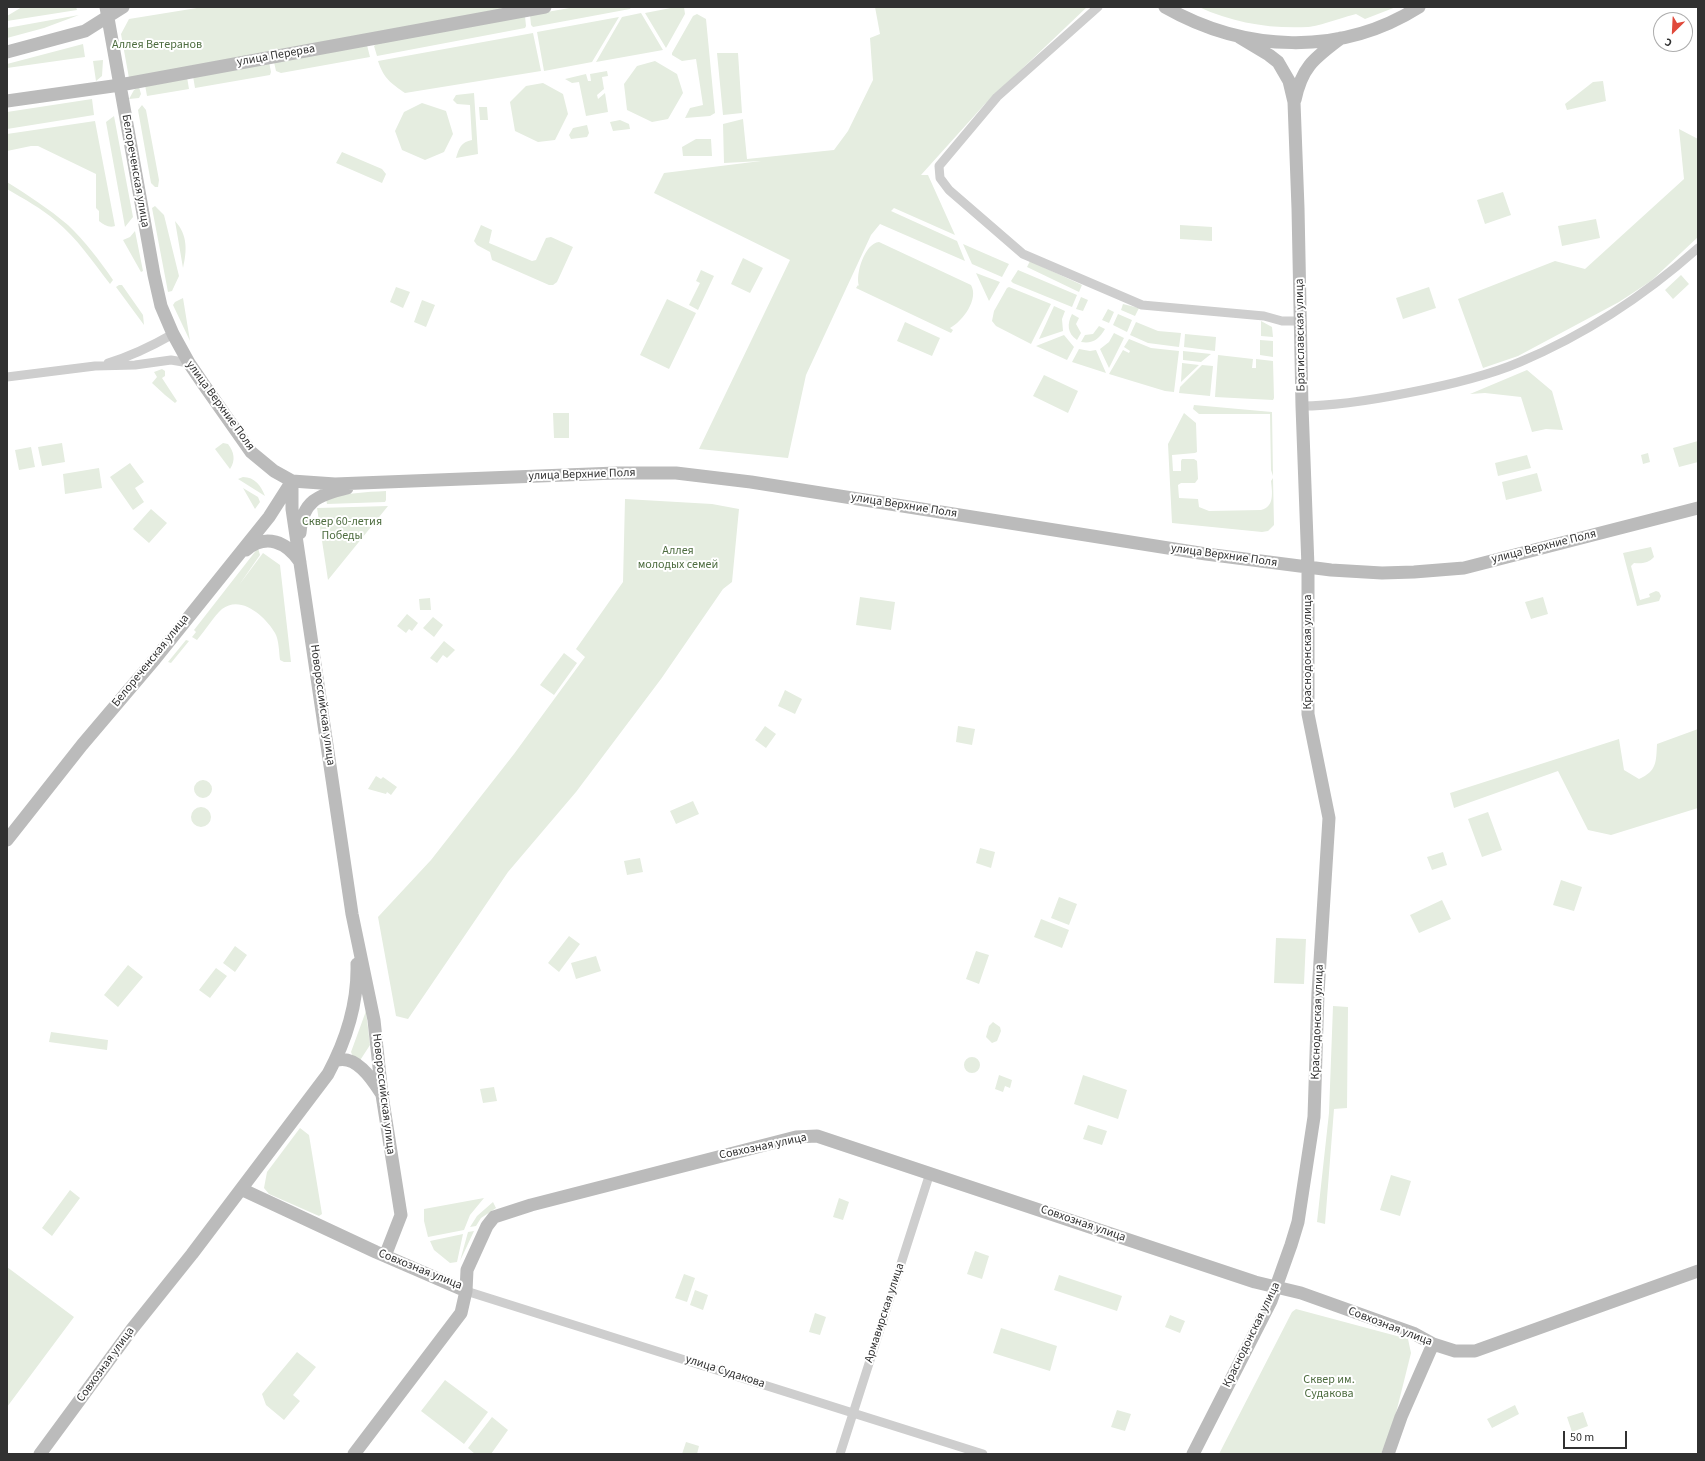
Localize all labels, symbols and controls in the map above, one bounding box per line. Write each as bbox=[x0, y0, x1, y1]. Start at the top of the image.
north arrow bbox=[1653, 12, 1693, 52]
text: С bbox=[1662, 34, 1674, 51]
park label: Аллея Ветеранов bbox=[112, 38, 202, 52]
street label: улица Перерва bbox=[236, 42, 316, 70]
street label: Белореченская улица bbox=[118, 113, 152, 229]
street label: Братиславская улица bbox=[1293, 278, 1309, 392]
street label: улица Верхние Поля bbox=[183, 358, 257, 454]
street label: улица Верхние Поля bbox=[528, 466, 636, 484]
street label: улица Верхние Поля bbox=[850, 490, 958, 522]
park label: Сквер 60-летия Победы bbox=[302, 515, 382, 543]
street label: улица Верхние Поля bbox=[1490, 527, 1598, 567]
street label: улица Верхние Поля bbox=[1170, 541, 1278, 571]
park label: Аллея молодых семей bbox=[638, 544, 718, 572]
street label: Краснодонская улица bbox=[1301, 594, 1315, 710]
street label: Белореченская улица bbox=[109, 612, 193, 710]
street label: Новороссийская улица bbox=[306, 644, 338, 766]
street label: Краснодонская улица bbox=[1309, 964, 1327, 1080]
street label: Новороссийская улица bbox=[368, 1033, 398, 1155]
street label: Совхозная улица bbox=[718, 1131, 808, 1163]
street label: Совхозная улица bbox=[1038, 1203, 1128, 1245]
street label: Совхозная улица bbox=[376, 1247, 464, 1293]
street label: Армавирская улица bbox=[862, 1261, 908, 1365]
street label: Краснодонская улица bbox=[1220, 1280, 1284, 1390]
street label: Совхозная улица bbox=[1346, 1304, 1434, 1350]
street label: Совхозная улица bbox=[74, 1325, 138, 1405]
street label: улица Судакова bbox=[683, 1352, 767, 1392]
park label: Сквер им. Судакова bbox=[1303, 1373, 1355, 1401]
scale bar bbox=[1565, 1423, 1629, 1449]
text: 50 m bbox=[1570, 1429, 1594, 1446]

